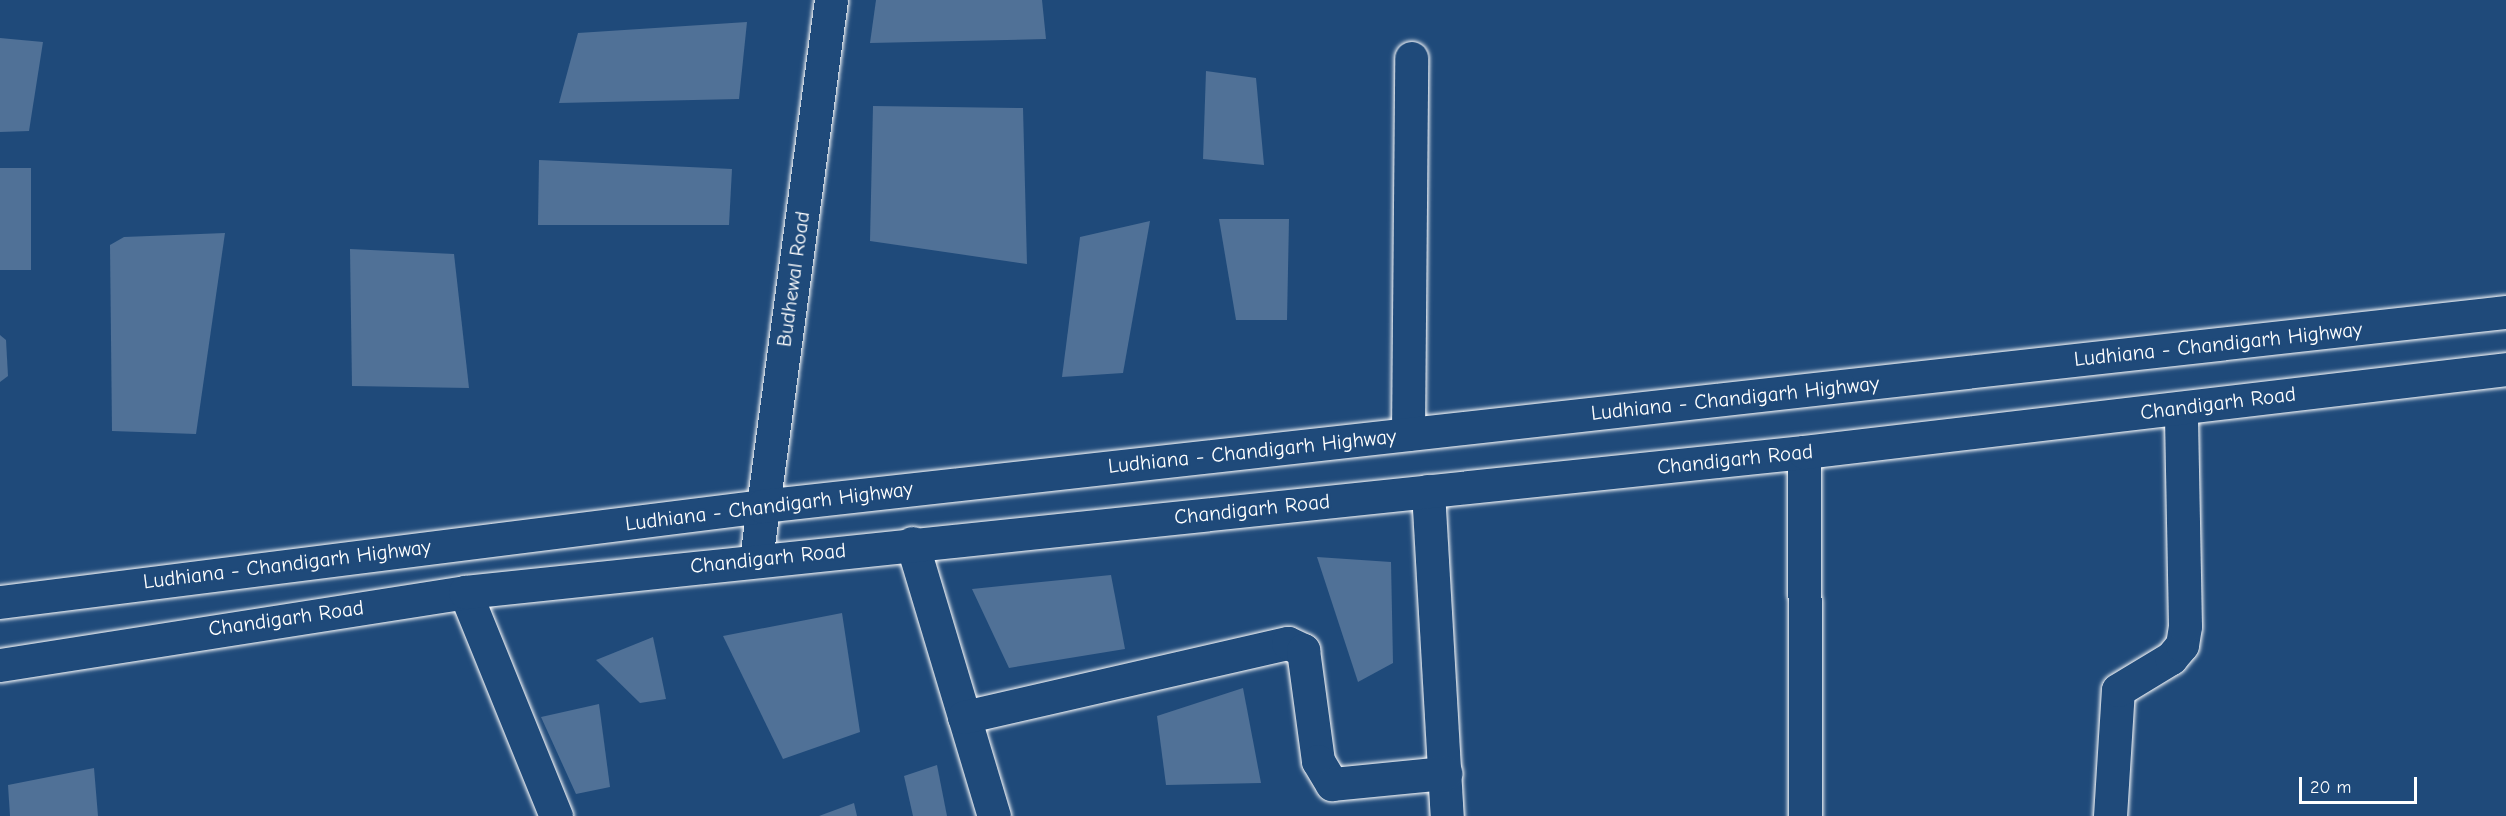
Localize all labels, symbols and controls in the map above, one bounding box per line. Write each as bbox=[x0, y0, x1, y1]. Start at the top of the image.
street label: Budhewal Road bbox=[771, 210, 815, 348]
street label: Ludhiana - Chandigarh Highway bbox=[2073, 316, 2363, 372]
street label: Ludhiana - Chandigarh Highway bbox=[1590, 370, 1880, 426]
street label: Chandigarh Road bbox=[2139, 381, 2297, 425]
street label: Ludhiana - Chandigarh Highway bbox=[1107, 423, 1397, 479]
street label: Chandigarh Road bbox=[1656, 438, 1814, 480]
street label: Ludhiana - Chandigarh Highway bbox=[624, 476, 914, 536]
street label: Chandigarh Road bbox=[1173, 488, 1331, 530]
street label: Ludhiana - Chandigarh Highway bbox=[142, 534, 432, 594]
street label: Chandigarh Road bbox=[689, 537, 847, 579]
street label: Chandigarh Road bbox=[207, 595, 365, 641]
scale bar bbox=[2302, 765, 2420, 803]
text: 20 m bbox=[2310, 777, 2351, 798]

